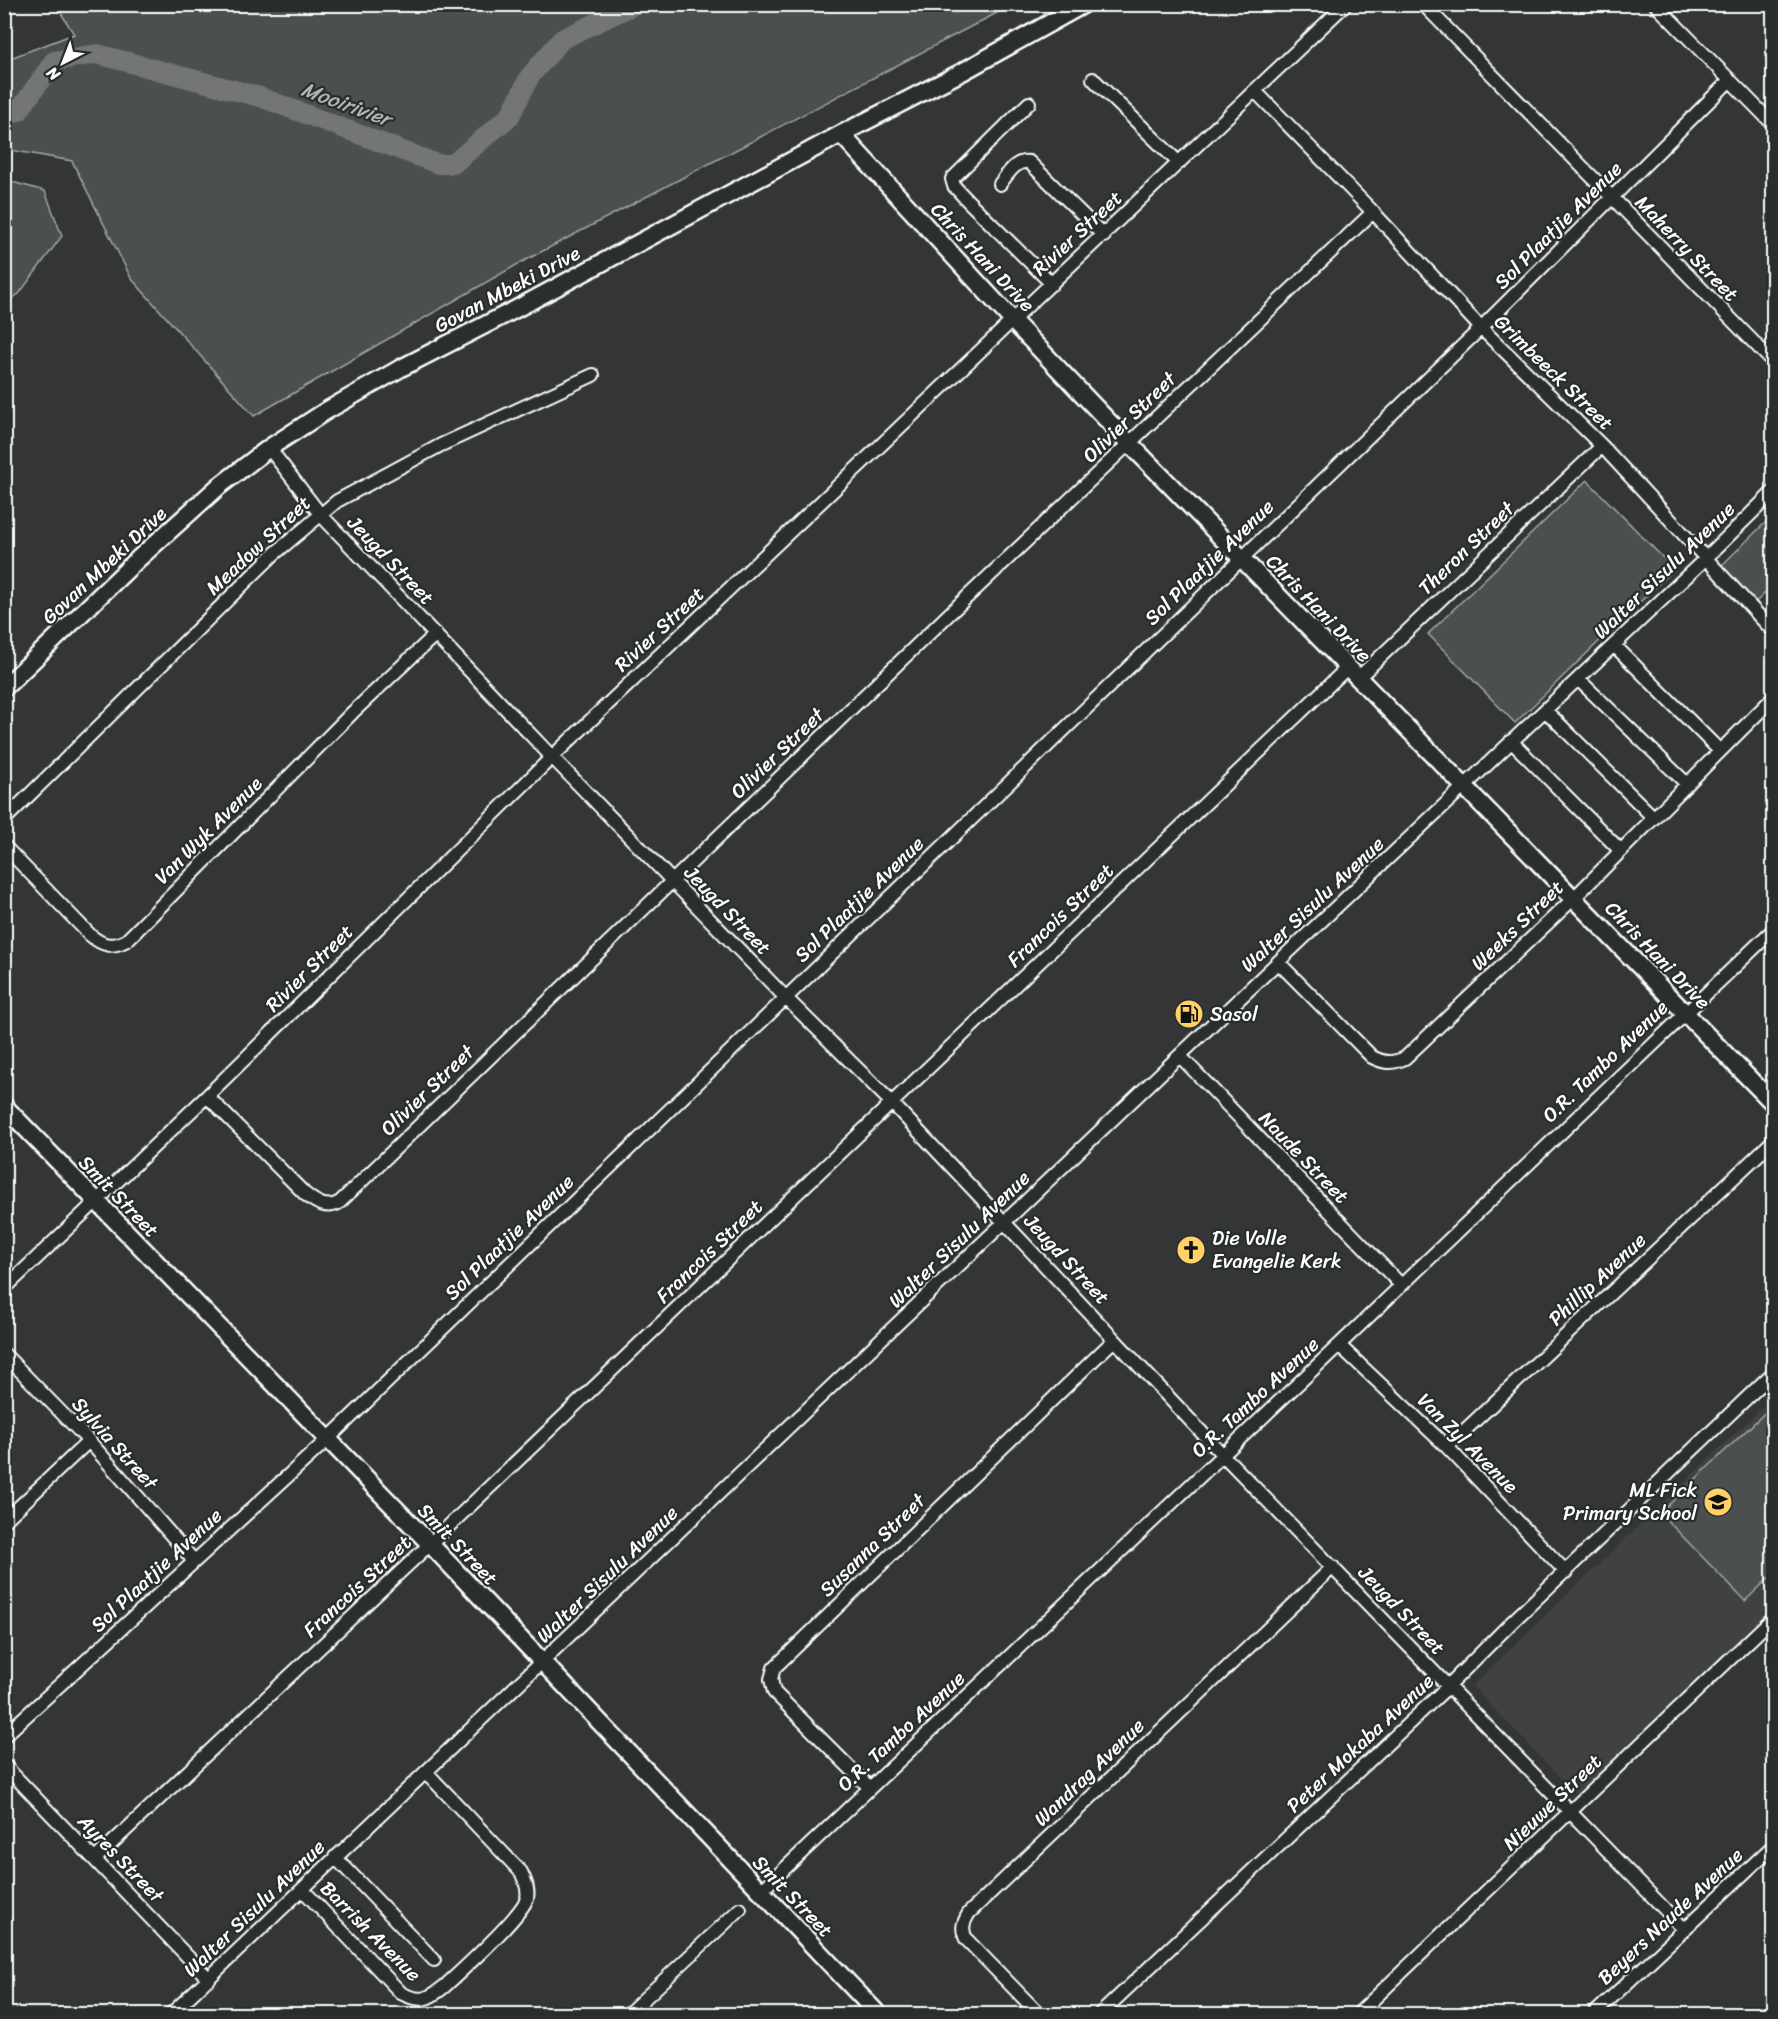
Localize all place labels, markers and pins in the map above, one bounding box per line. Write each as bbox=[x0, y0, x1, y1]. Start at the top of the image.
place label: Sasol bbox=[1210, 997, 1259, 1032]
fuel station icon: Sasol bbox=[1173, 998, 1205, 1030]
place label: Die Volle Evangelie Kerk bbox=[1212, 1221, 1342, 1279]
church icon: Die Volle Evangelie Kerk bbox=[1175, 1234, 1207, 1266]
place label: ML Fick Primary School bbox=[1563, 1473, 1698, 1531]
school or university icon: ML Fick Primary School bbox=[1702, 1486, 1734, 1518]

